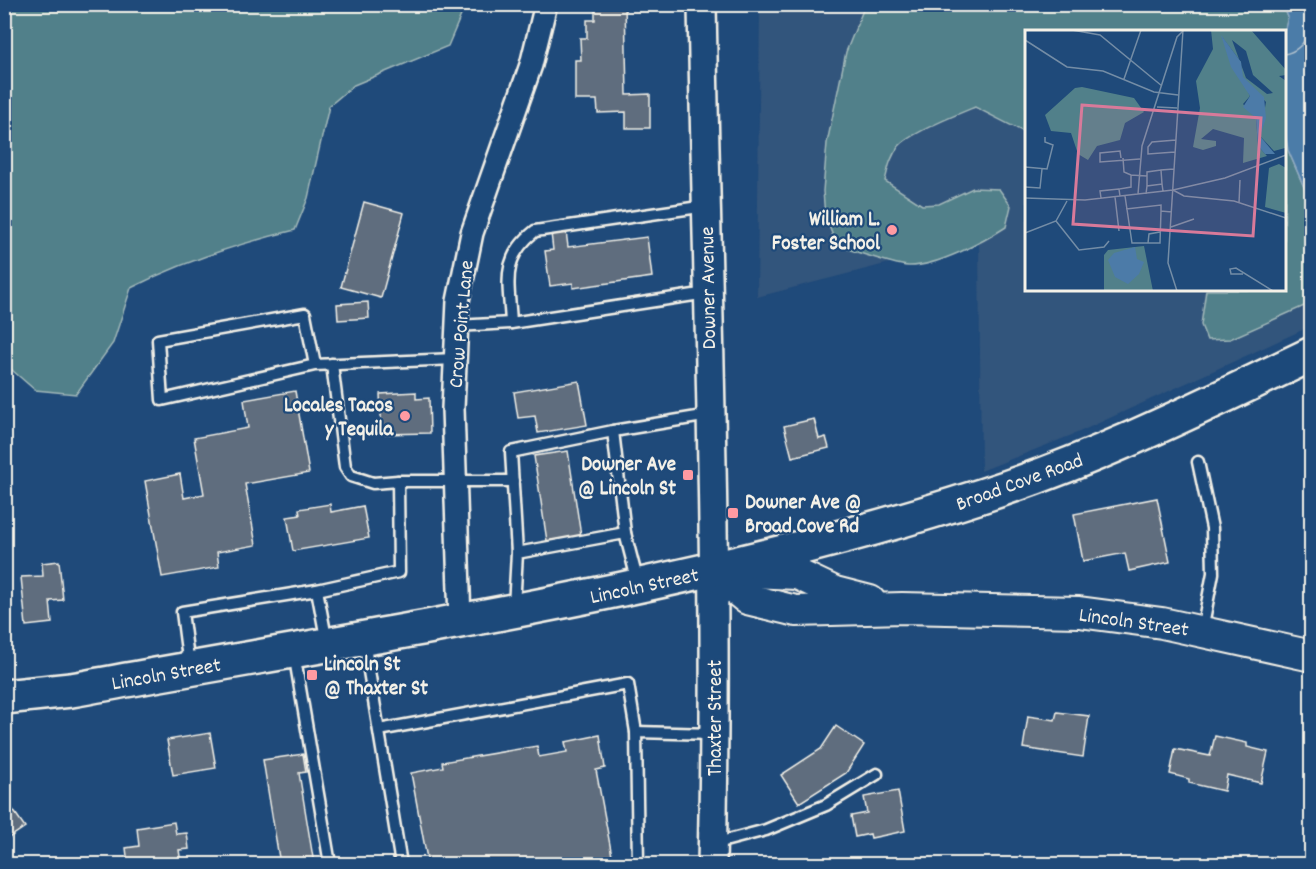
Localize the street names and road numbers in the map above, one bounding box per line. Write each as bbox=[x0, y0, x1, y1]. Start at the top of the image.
street label: Downer Avenue bbox=[694, 226, 726, 350]
street label: Crow Point Lane bbox=[442, 259, 484, 389]
street label: Broad Cove Road bbox=[952, 447, 1088, 521]
street label: Lincoln Street bbox=[587, 562, 702, 614]
street label: Lincoln Street bbox=[1077, 601, 1191, 647]
street label: Lincoln Street bbox=[110, 652, 224, 700]
street label: Thaxter Street bbox=[702, 660, 732, 776]

